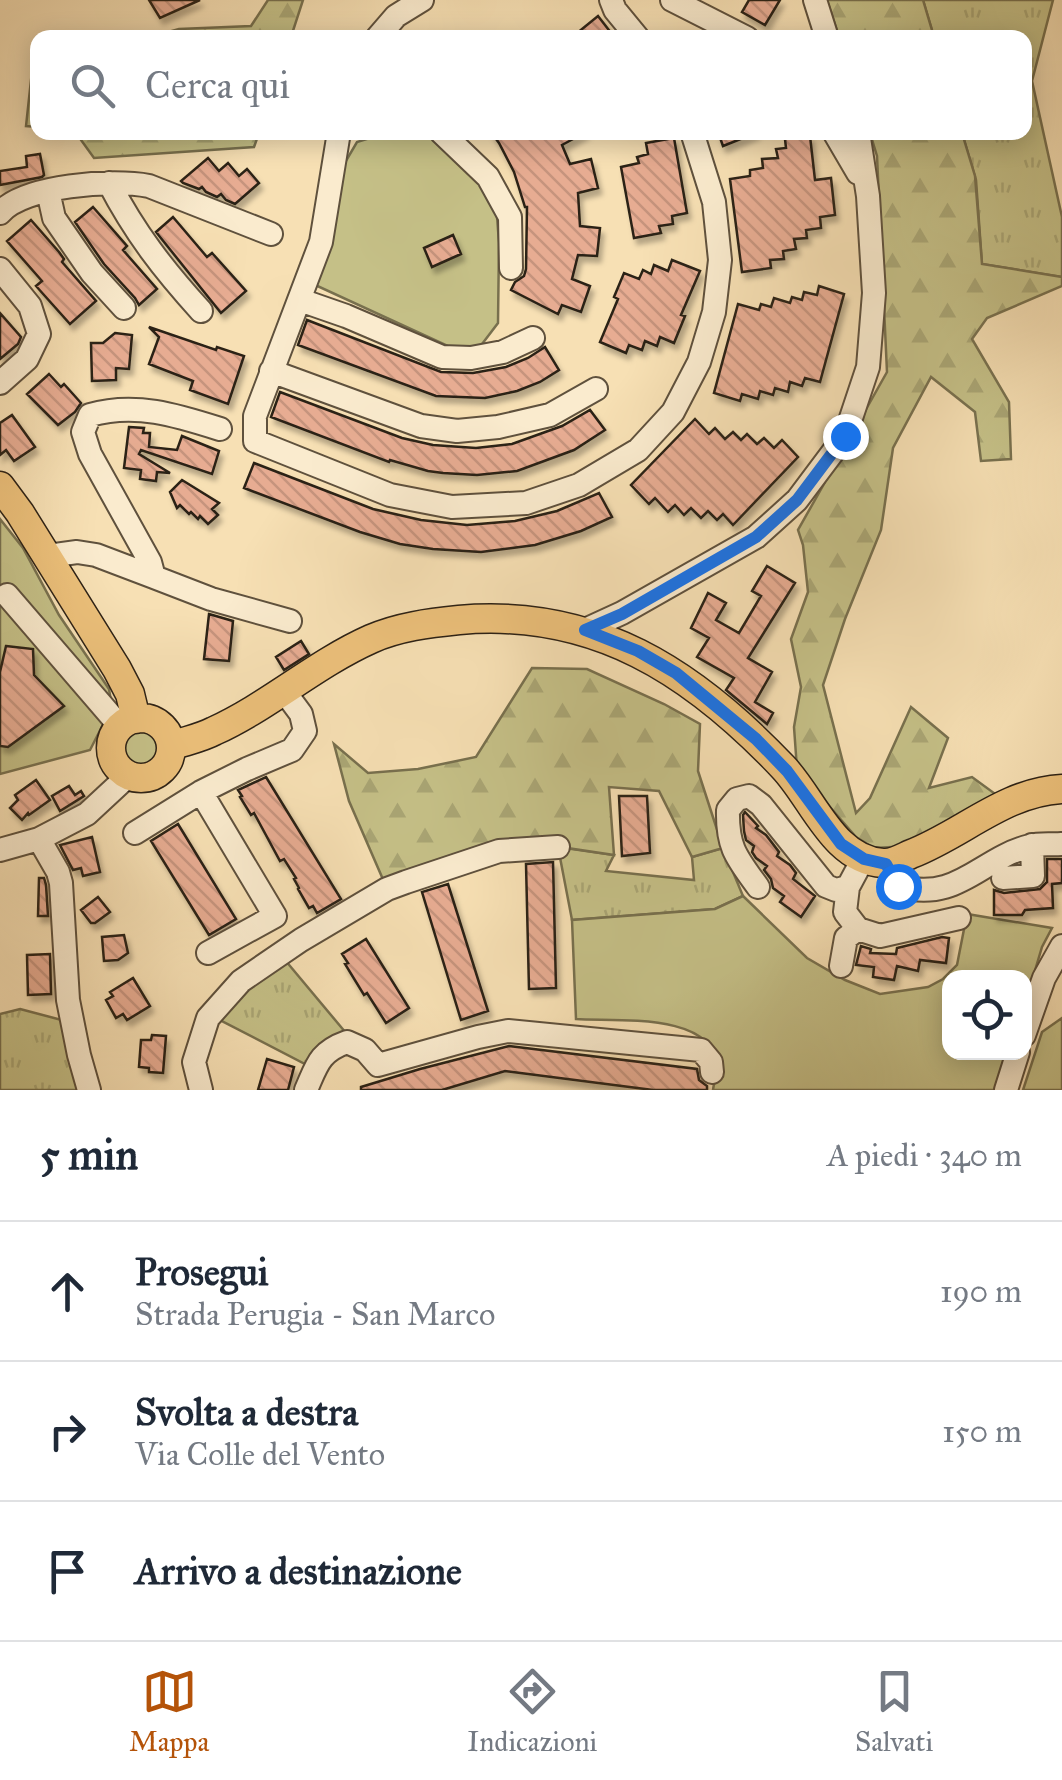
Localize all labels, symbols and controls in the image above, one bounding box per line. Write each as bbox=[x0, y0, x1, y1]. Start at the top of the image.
search box bbox=[30, 30, 1032, 140]
icon: search bbox=[65, 58, 120, 113]
text: Cerca qui bbox=[145, 62, 290, 108]
route end bbox=[823, 414, 869, 460]
route start bbox=[876, 864, 922, 910]
map controls bbox=[942, 970, 1032, 1060]
button: locate bbox=[942, 970, 1032, 1060]
text: 5 min bbox=[40, 1129, 138, 1181]
text: A piedi · 340 m bbox=[827, 1136, 1022, 1175]
text: Prosegui bbox=[135, 1249, 269, 1295]
icon: ahead bbox=[40, 1264, 95, 1319]
text: 190 m bbox=[940, 1272, 1022, 1311]
text: Strada Perugia - San Marco bbox=[135, 1295, 495, 1334]
text: Svolta a destra bbox=[135, 1389, 358, 1435]
icon: right bbox=[40, 1404, 95, 1459]
text: 150 m bbox=[942, 1412, 1022, 1451]
text: Via Colle del Vento bbox=[135, 1435, 385, 1474]
icon: arrive bbox=[40, 1544, 95, 1599]
text: Arrivo a destinazione bbox=[135, 1548, 462, 1594]
tab: Mappa bbox=[129, 1664, 209, 1759]
tab: Indicazioni bbox=[467, 1664, 597, 1759]
tab: Salvati bbox=[855, 1664, 933, 1759]

